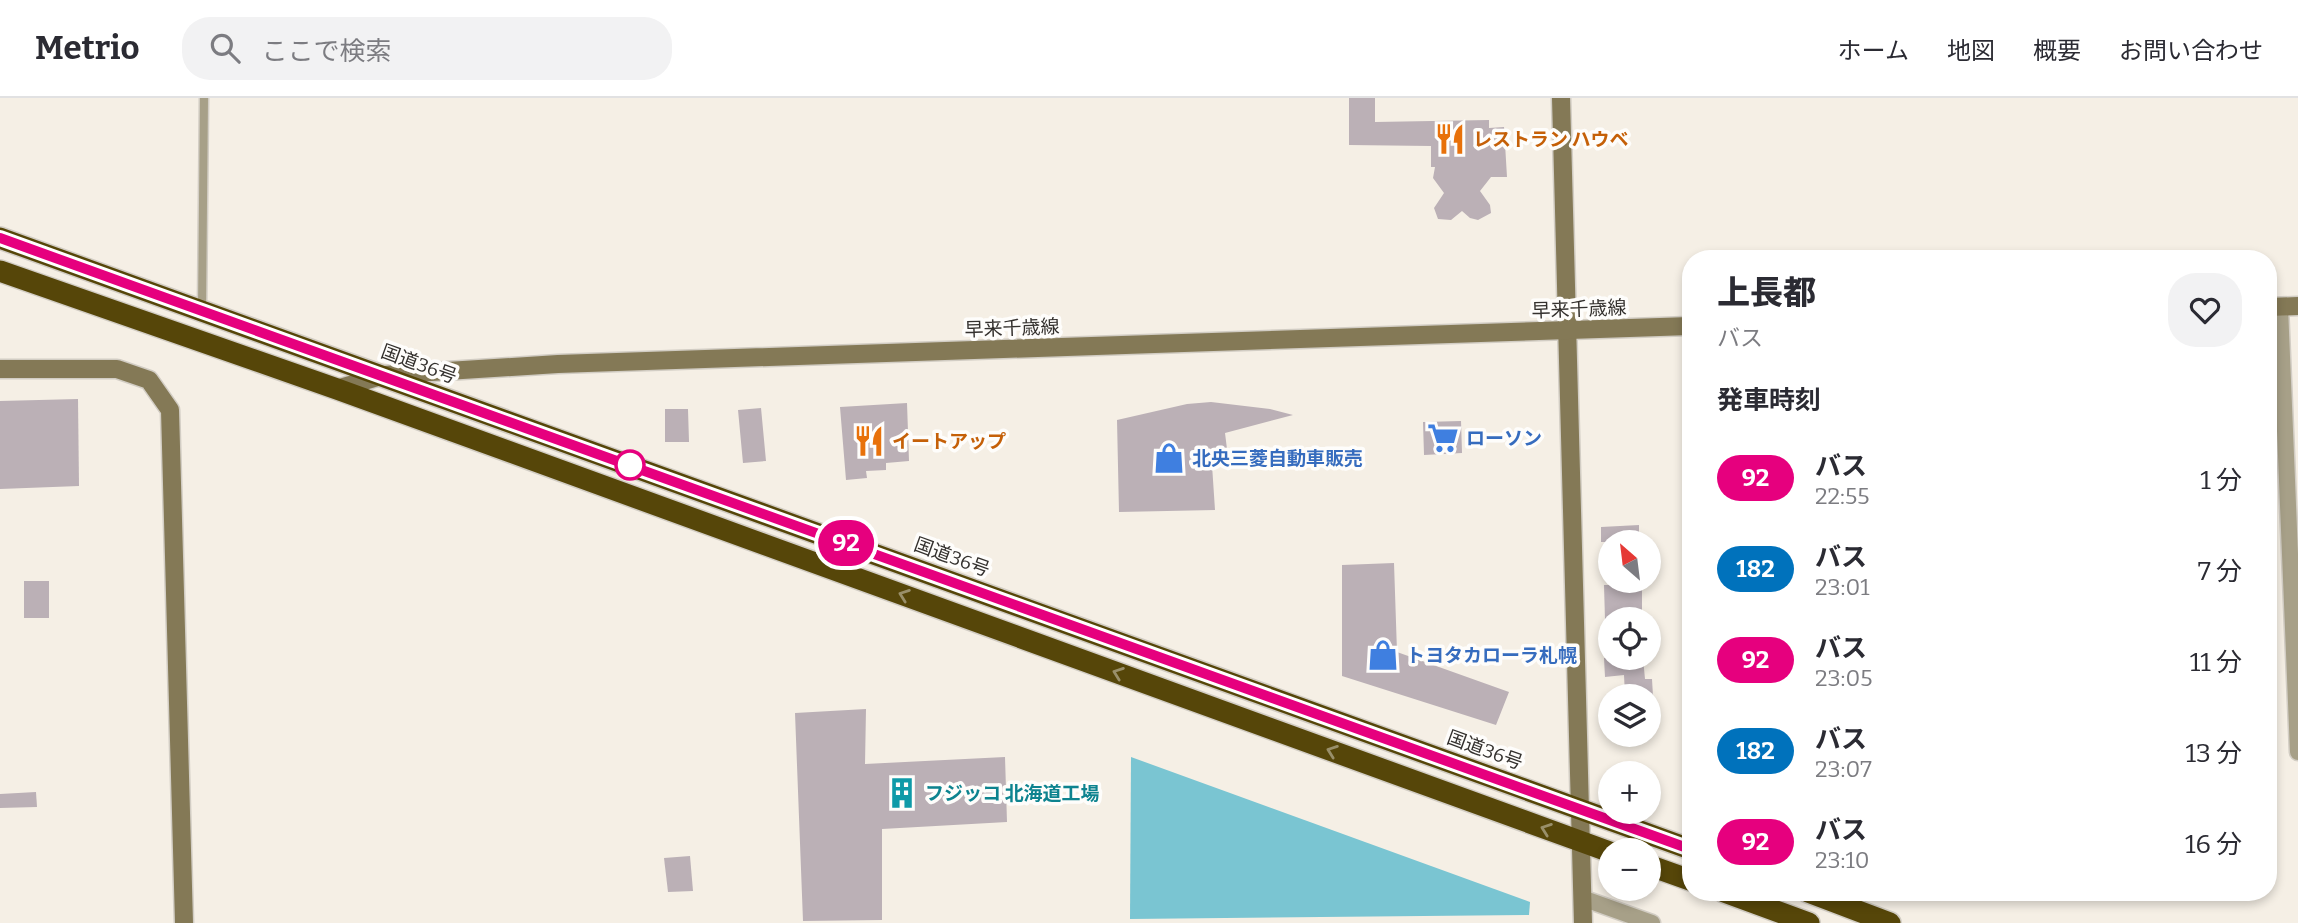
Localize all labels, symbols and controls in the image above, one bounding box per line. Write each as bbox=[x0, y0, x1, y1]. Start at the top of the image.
search box bbox=[182, 17, 672, 80]
text: Metrio bbox=[35, 28, 140, 68]
icon: search bbox=[206, 29, 244, 67]
text: ここで検索 bbox=[262, 36, 392, 67]
text: ホーム bbox=[1838, 37, 1909, 65]
text: 地図 bbox=[1947, 37, 1995, 65]
text: 概要 bbox=[2033, 37, 2081, 65]
text: お問い合わせ bbox=[2119, 37, 2263, 65]
restaurant icon: レストラン ハウベ bbox=[1433, 122, 1467, 156]
place label: レストラン ハウベ bbox=[1473, 128, 1628, 151]
text: 上長都 bbox=[1717, 273, 1816, 313]
button: heart bbox=[2168, 273, 2242, 347]
street label: 早来千歳線 bbox=[1531, 296, 1627, 322]
street label: 早来千歳線 bbox=[964, 315, 1060, 341]
text: バス bbox=[1717, 324, 1763, 352]
street label: 国道36号 bbox=[378, 340, 460, 388]
text: 発車時刻 bbox=[1717, 385, 1821, 416]
supermarket icon: ローソン bbox=[1426, 421, 1460, 455]
restaurant icon: イートアップ bbox=[852, 424, 886, 458]
place label: ローソン bbox=[1466, 427, 1542, 450]
place label: イートアップ bbox=[892, 430, 1006, 453]
shop icon: 北央三菱自動車販売 bbox=[1152, 441, 1186, 475]
place label: 北央三菱自動車販売 bbox=[1192, 447, 1363, 470]
unlabelled marker bbox=[615, 450, 645, 480]
text: バス bbox=[1815, 451, 1867, 482]
text: 92 bbox=[1742, 464, 1769, 492]
text: 1 分 bbox=[2200, 465, 2242, 496]
text: 22:55 bbox=[1815, 482, 1869, 510]
line badge: 92 bbox=[814, 520, 878, 566]
text: 92 bbox=[832, 529, 860, 557]
north arrow bbox=[1598, 530, 1661, 593]
map controls bbox=[1598, 530, 1661, 901]
street label: 国道36号 bbox=[911, 533, 993, 581]
text: バス bbox=[1815, 542, 1867, 573]
text: 182 bbox=[1736, 555, 1775, 583]
text: 7 分 bbox=[2198, 556, 2242, 587]
text: 23:01 bbox=[1815, 573, 1869, 601]
one-way arrow bbox=[899, 590, 911, 604]
button: locate bbox=[1598, 607, 1661, 670]
text: バス bbox=[1815, 633, 1867, 664]
shop icon: トヨタカローラ札幌 bbox=[1366, 638, 1400, 672]
place label: トヨタカローラ札幌 bbox=[1406, 644, 1577, 667]
text: 92 bbox=[1742, 646, 1769, 674]
text: 11 分 bbox=[2190, 647, 2242, 678]
text: 23:05 bbox=[1815, 664, 1873, 692]
one-way arrow bbox=[1113, 667, 1125, 681]
button: layers bbox=[1598, 684, 1661, 747]
text: バス bbox=[1815, 724, 1867, 755]
street label: 国道36号 bbox=[1444, 726, 1526, 774]
text: 182 bbox=[1736, 737, 1775, 765]
text: 13 分 bbox=[2185, 738, 2242, 769]
one-way arrow bbox=[1326, 745, 1338, 759]
text: 23:07 bbox=[1815, 755, 1872, 783]
button: + bbox=[1598, 761, 1661, 824]
building icon: フジッコ 北海道工場 bbox=[885, 776, 919, 810]
place label: フジッコ 北海道工場 bbox=[925, 782, 1099, 805]
text: バス bbox=[1815, 815, 1867, 846]
one-way arrow bbox=[1540, 823, 1552, 837]
text: 92 bbox=[1742, 828, 1769, 856]
text: 16 分 bbox=[2185, 829, 2242, 860]
button: − bbox=[1598, 838, 1661, 901]
text: 23:10 bbox=[1815, 846, 1870, 874]

